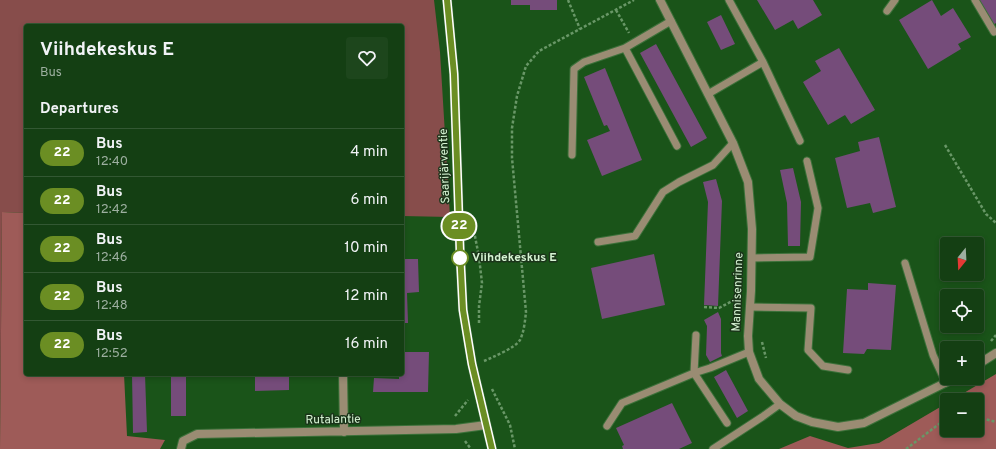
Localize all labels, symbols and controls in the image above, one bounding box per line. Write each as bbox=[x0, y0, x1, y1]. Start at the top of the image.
button: heart bbox=[346, 37, 388, 79]
text: Viihdekeskus E bbox=[40, 38, 174, 62]
text: Bus bbox=[40, 65, 62, 81]
text: Departures bbox=[40, 100, 119, 119]
street label: Saarijärventie bbox=[436, 128, 454, 204]
text: Bus bbox=[96, 135, 123, 154]
text: 4 min bbox=[350, 143, 388, 162]
text: 22 bbox=[53, 144, 71, 161]
text: 12:40 bbox=[96, 154, 128, 170]
text: Bus bbox=[96, 183, 123, 202]
text: 6 min bbox=[351, 191, 388, 210]
text: 22 bbox=[53, 192, 71, 209]
text: 12:42 bbox=[96, 202, 128, 218]
line badge: 22 bbox=[441, 213, 477, 239]
text: 22 bbox=[450, 217, 468, 234]
text: Bus bbox=[96, 231, 123, 250]
north arrow bbox=[940, 237, 984, 281]
map controls bbox=[940, 237, 984, 437]
text: 10 min bbox=[344, 239, 388, 258]
text: 22 bbox=[53, 240, 71, 257]
marker: Viihdekeskus E bbox=[451, 249, 469, 267]
text: 12:46 bbox=[96, 250, 128, 266]
place label: Viihdekeskus E bbox=[472, 250, 557, 266]
street label: Mannisenrinne bbox=[729, 252, 747, 332]
text: Bus bbox=[96, 279, 123, 298]
text: 12 min bbox=[345, 287, 388, 306]
text: 22 bbox=[53, 288, 71, 305]
button: locate bbox=[940, 289, 984, 333]
text: 12:48 bbox=[96, 298, 128, 314]
text: Bus bbox=[96, 327, 123, 346]
text: 16 min bbox=[345, 335, 388, 354]
text: 22 bbox=[53, 336, 71, 353]
button: + bbox=[940, 341, 984, 385]
text: 12:52 bbox=[96, 346, 128, 362]
button: − bbox=[940, 393, 984, 437]
street label: Rutalantie bbox=[305, 412, 361, 428]

